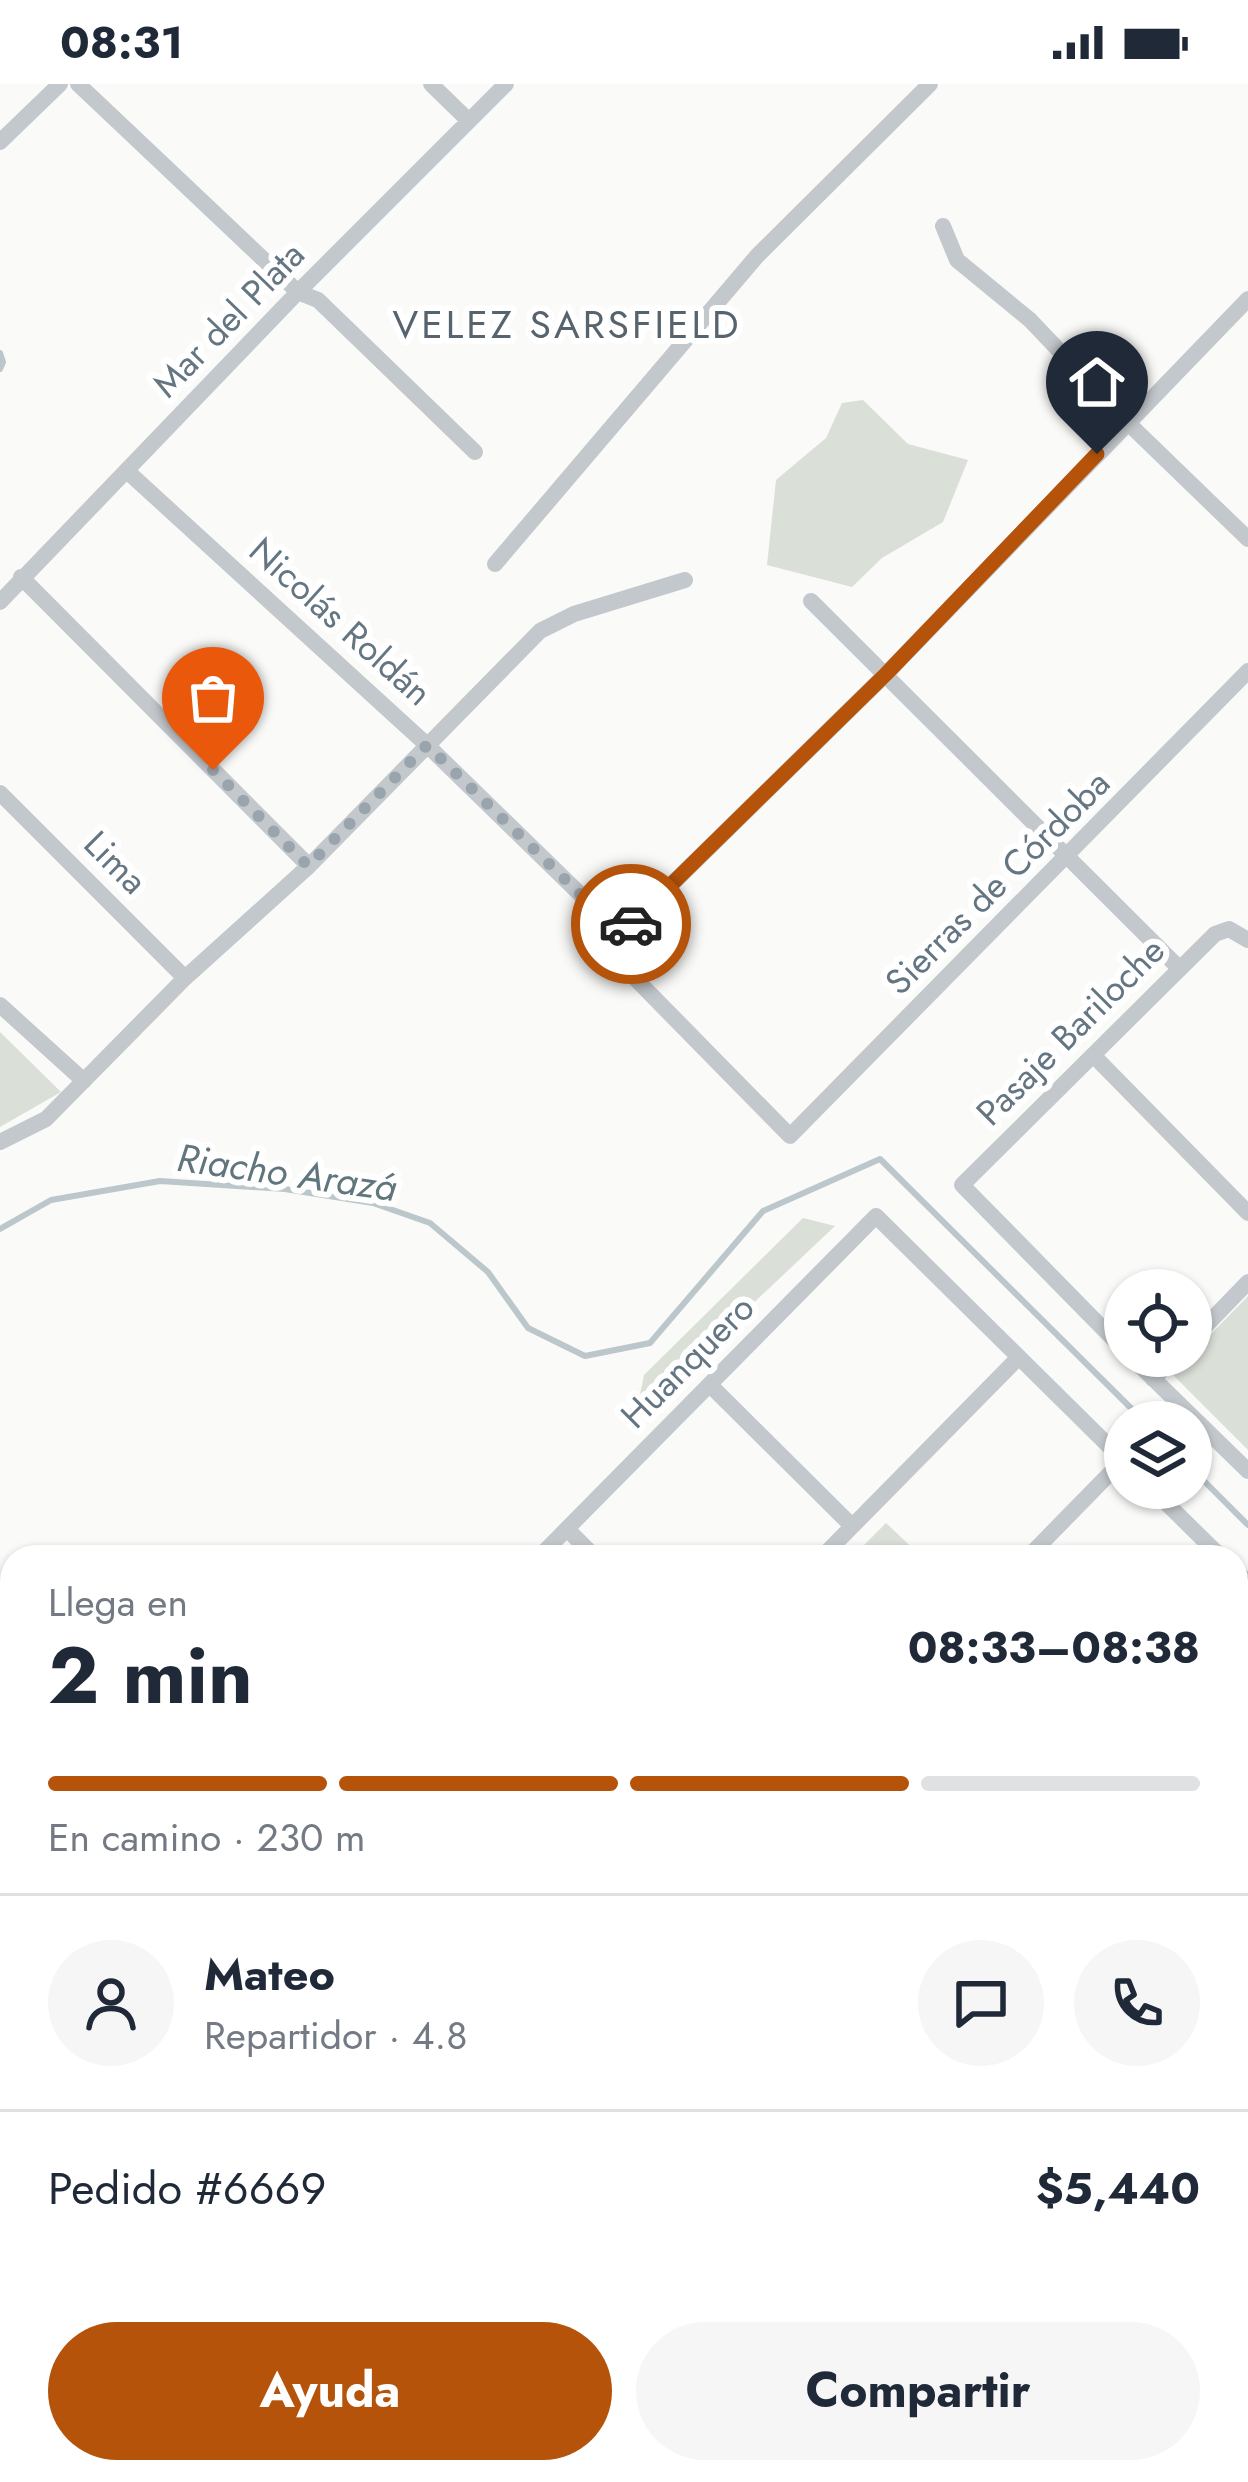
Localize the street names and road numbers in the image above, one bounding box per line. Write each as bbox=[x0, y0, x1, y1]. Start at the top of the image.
street label: Mar del Plata bbox=[140, 229, 316, 409]
street label: Nicolás Roldán bbox=[238, 525, 444, 717]
street label: Sierras de Córdoba bbox=[873, 758, 1121, 1006]
street label: Lima bbox=[73, 819, 159, 905]
street label: Pasaje Bariloche bbox=[964, 925, 1176, 1137]
street label: Huanquero bbox=[608, 1282, 766, 1440]

